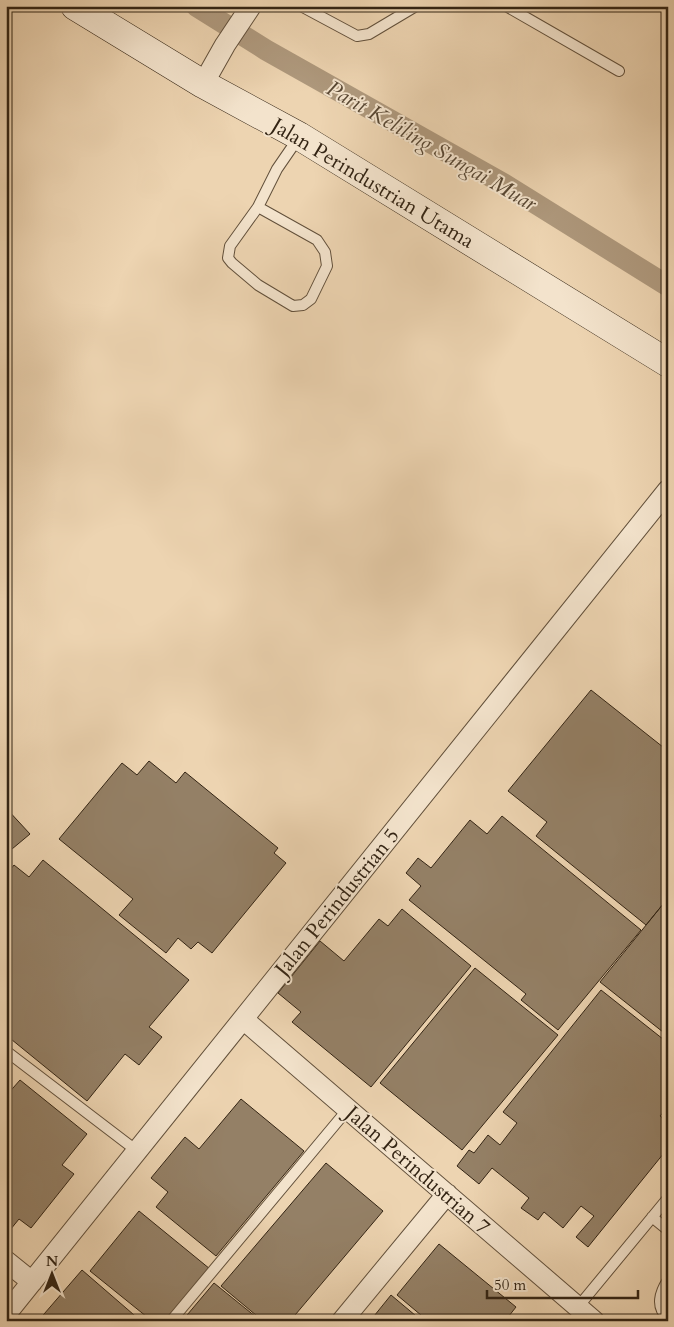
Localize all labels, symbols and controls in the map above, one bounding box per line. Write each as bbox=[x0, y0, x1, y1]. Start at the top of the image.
water label: Parit Keliling Sungai Muar bbox=[321, 73, 543, 219]
street label: Jalan Perindustrian Utama bbox=[263, 110, 480, 256]
street label: Jalan Perindustrian 5 bbox=[267, 822, 406, 985]
street label: Jalan Perindustrian 7 bbox=[337, 1097, 496, 1241]
north arrow bbox=[28, 1250, 78, 1300]
text: N bbox=[46, 1252, 58, 1271]
scale bar bbox=[487, 1267, 638, 1299]
text: 50 m bbox=[494, 1275, 526, 1295]

